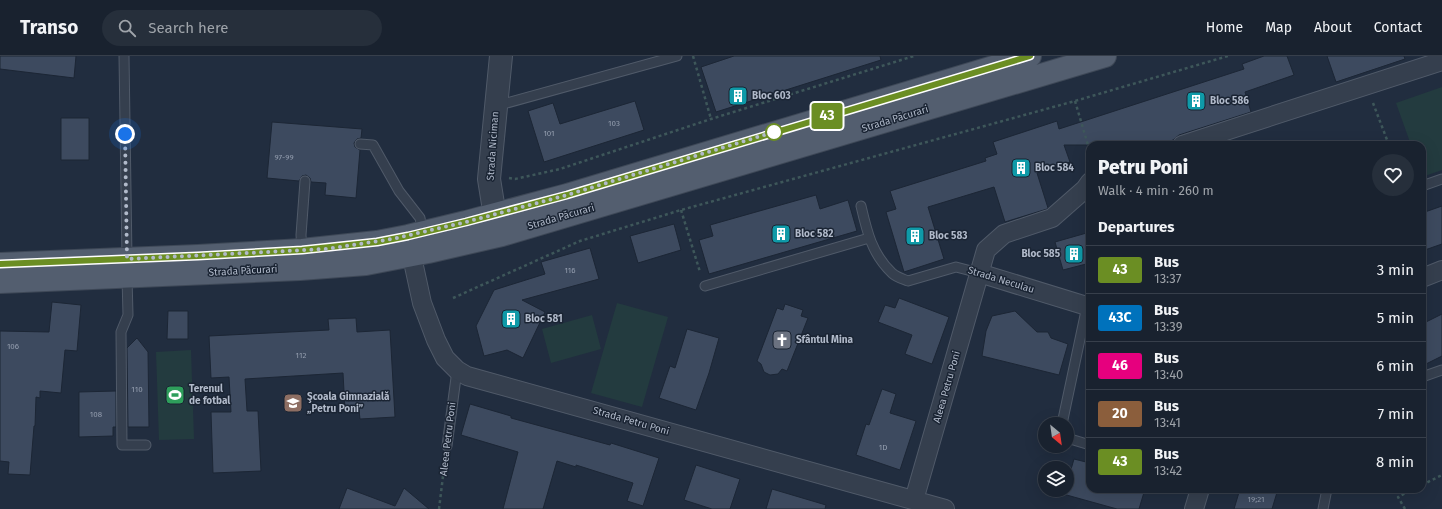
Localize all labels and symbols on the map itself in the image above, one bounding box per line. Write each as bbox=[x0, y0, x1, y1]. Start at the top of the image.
building icon: Bloc 603 bbox=[727, 85, 749, 107]
place label: Bloc 603 bbox=[752, 90, 791, 102]
building icon: Bloc 586 bbox=[1185, 90, 1207, 112]
place label: Bloc 586 bbox=[1210, 95, 1249, 107]
line badge: 43 bbox=[809, 103, 845, 129]
street label: Strada Păcurari bbox=[860, 103, 930, 135]
street label: Strada Niciman bbox=[485, 111, 501, 181]
house number: 103 bbox=[608, 119, 620, 128]
unlabelled marker bbox=[765, 123, 783, 141]
your location bbox=[115, 124, 135, 144]
house number: 101 bbox=[543, 129, 555, 138]
house number: 97-99 bbox=[274, 153, 294, 162]
building icon: Bloc 584 bbox=[1010, 157, 1032, 179]
place label: Bloc 584 bbox=[1035, 162, 1074, 174]
street label: Strada Păcurari bbox=[526, 202, 596, 232]
building icon: Bloc 582 bbox=[770, 223, 792, 245]
building icon: Bloc 583 bbox=[904, 225, 926, 247]
place label: Bloc 582 bbox=[795, 228, 833, 240]
place label: Bloc 583 bbox=[929, 230, 967, 242]
building icon: Bloc 585 bbox=[1063, 243, 1085, 265]
place label: Bloc 585 bbox=[1021, 248, 1061, 260]
street label: Strada Păcurari bbox=[208, 263, 278, 279]
street label: Strada Neculau bbox=[966, 264, 1036, 296]
house number: 116 bbox=[564, 266, 576, 275]
building icon: Bloc 581 bbox=[500, 308, 522, 330]
place label: Bloc 581 bbox=[525, 313, 563, 325]
church icon: Sfântul Mina bbox=[771, 329, 793, 351]
place label: Sfântul Mina bbox=[796, 334, 854, 346]
house number: 106 bbox=[7, 342, 19, 351]
street label: Aleea Petru Poni bbox=[931, 349, 963, 424]
house number: 112 bbox=[296, 351, 306, 360]
place label: Terenul de fotbal bbox=[189, 383, 230, 407]
sports icon: Terenul de fotbal bbox=[164, 384, 186, 406]
house number: 110 bbox=[131, 385, 143, 394]
place label: Şcoala Gimnazială „Petru Poni” bbox=[307, 391, 390, 415]
school or university icon: Şcoala Gimnazială „Petru Poni” bbox=[282, 392, 304, 414]
street label: Aleea Petru Poni bbox=[438, 401, 459, 477]
street label: Strada Petru Poni bbox=[591, 404, 671, 438]
house number: 108 bbox=[90, 410, 103, 419]
north arrow bbox=[1038, 417, 1074, 453]
house number: 1D bbox=[879, 443, 887, 452]
house number: 19;21 bbox=[1248, 495, 1264, 504]

